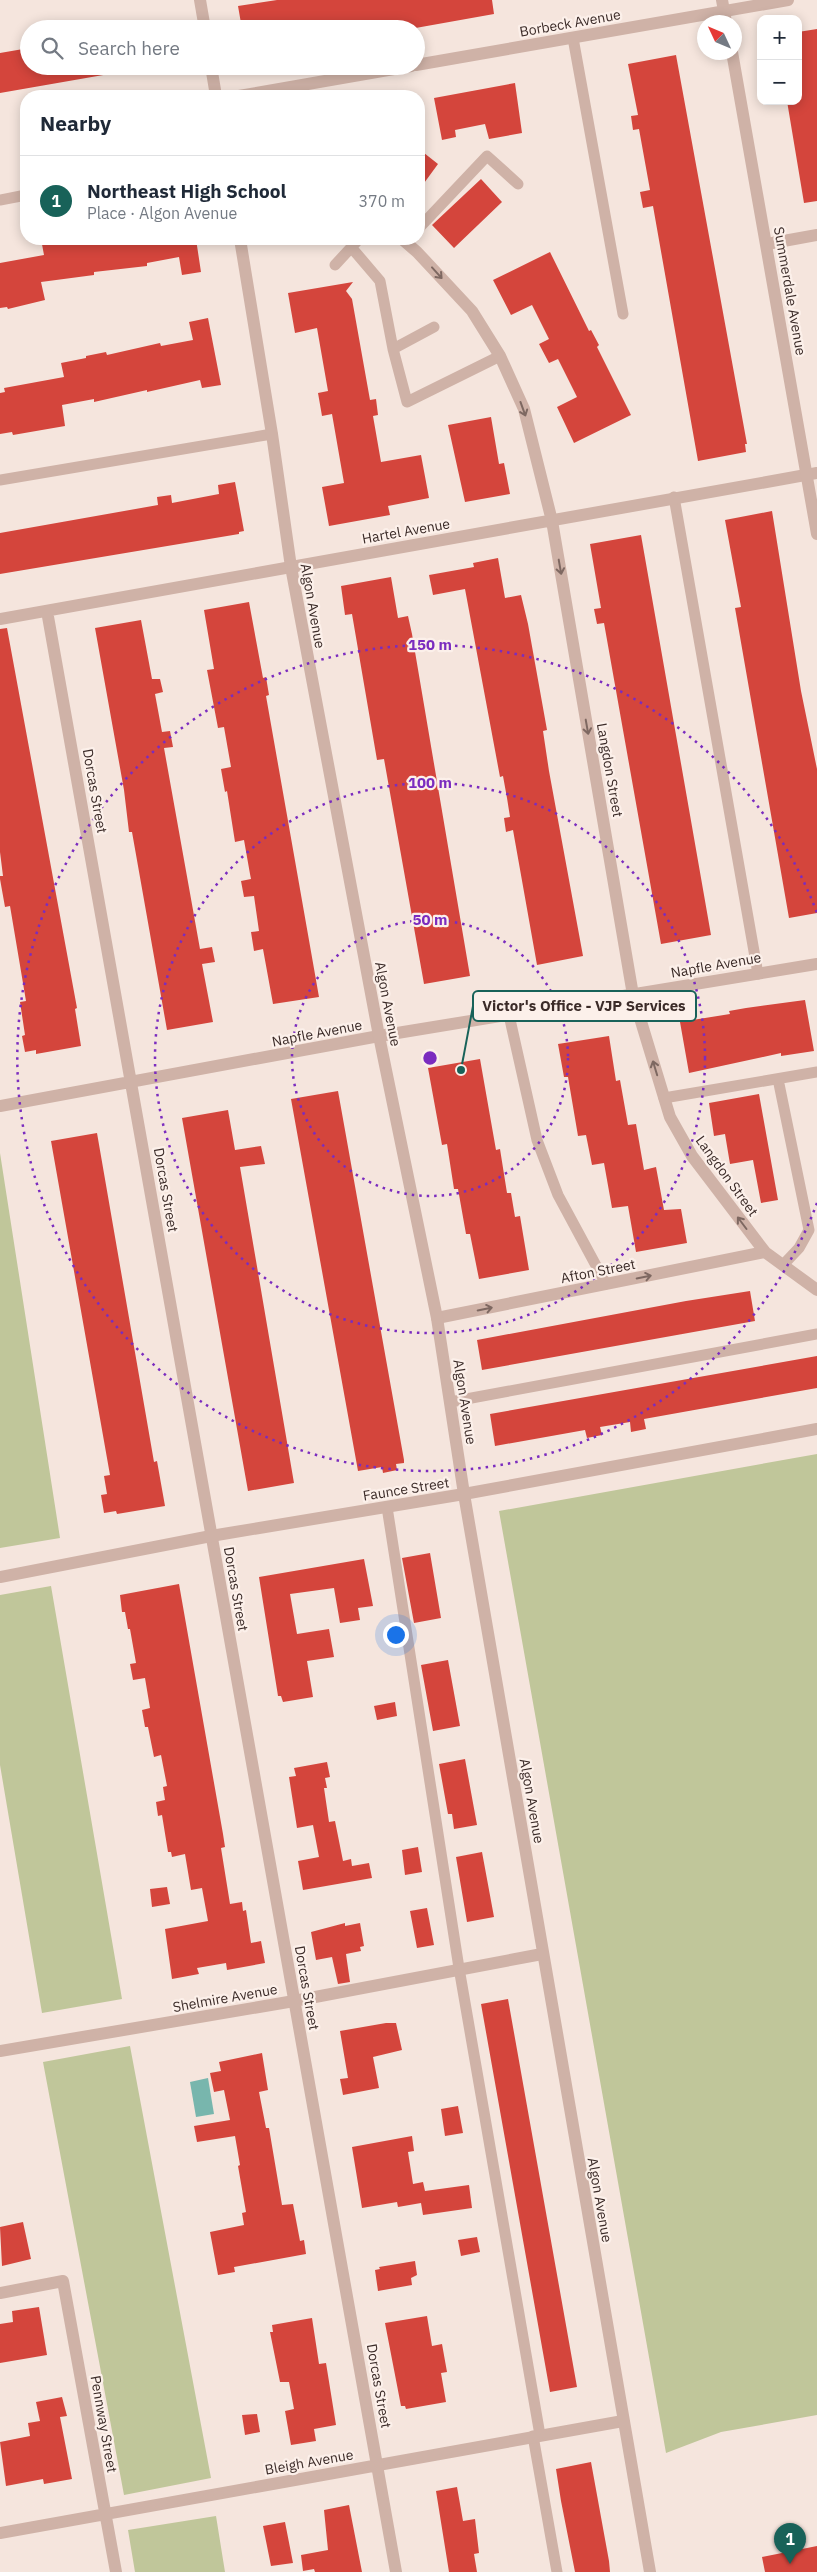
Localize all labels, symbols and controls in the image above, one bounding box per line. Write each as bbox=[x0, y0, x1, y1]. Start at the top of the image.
street label: Borbeck Avenue bbox=[518, 5, 622, 41]
north arrow bbox=[697, 15, 742, 60]
map controls bbox=[757, 15, 802, 105]
button: + bbox=[757, 15, 802, 60]
search box bbox=[20, 20, 425, 75]
icon: search bbox=[38, 34, 66, 62]
text: Search here bbox=[78, 36, 180, 60]
button: − bbox=[757, 60, 802, 105]
text: Nearby bbox=[40, 109, 111, 137]
text: Northeast High School bbox=[87, 179, 286, 203]
text: 1 bbox=[51, 191, 61, 211]
text: 370 m bbox=[358, 191, 405, 211]
text: Place · Algon Avenue bbox=[87, 203, 237, 223]
street label: Summerdale Avenue bbox=[770, 225, 810, 357]
one-way arrow bbox=[431, 266, 442, 279]
one-way arrow bbox=[519, 400, 528, 416]
street label: Hartel Avenue bbox=[361, 514, 452, 548]
one-way arrow bbox=[555, 558, 565, 574]
street label: Algon Avenue bbox=[297, 562, 329, 650]
text: 150 m bbox=[408, 635, 452, 654]
one-way arrow bbox=[583, 719, 593, 735]
street label: Langdon Street bbox=[593, 721, 627, 819]
street label: Dorcas Street bbox=[79, 747, 111, 835]
text: 100 m bbox=[408, 773, 452, 792]
text: 50 m bbox=[413, 910, 447, 929]
street label: Napfle Avenue bbox=[669, 948, 763, 982]
street label: Algon Avenue bbox=[371, 960, 405, 1048]
callout: Victor's Office - VJP Services bbox=[473, 991, 696, 1021]
text: Victor's Office - VJP Services bbox=[482, 996, 686, 1015]
street label: Napfle Avenue bbox=[270, 1015, 364, 1051]
centre of rings bbox=[421, 1049, 439, 1067]
one-way arrow bbox=[649, 1060, 659, 1076]
street label: Langdon Street bbox=[692, 1132, 762, 1220]
street label: Dorcas Street bbox=[150, 1146, 182, 1234]
one-way arrow bbox=[737, 1217, 748, 1230]
street label: Afton Street bbox=[559, 1255, 637, 1287]
one-way arrow bbox=[635, 1271, 651, 1281]
one-way arrow bbox=[476, 1303, 492, 1313]
street label: Algon Avenue bbox=[449, 1358, 481, 1446]
street label: Faunce Street bbox=[362, 1473, 450, 1505]
street label: Dorcas Street bbox=[220, 1545, 252, 1633]
your location bbox=[383, 1622, 409, 1648]
street label: Algon Avenue bbox=[516, 1757, 548, 1845]
street label: Dorcas Street bbox=[291, 1944, 323, 2032]
street label: Shelmire Avenue bbox=[171, 1980, 279, 2016]
street label: Algon Avenue bbox=[584, 2156, 616, 2244]
street label: Dorcas Street bbox=[363, 2342, 395, 2430]
street label: Pennway Street bbox=[87, 2374, 121, 2474]
street label: Bleigh Avenue bbox=[263, 2445, 355, 2479]
pin: 1 bbox=[774, 2523, 806, 2564]

